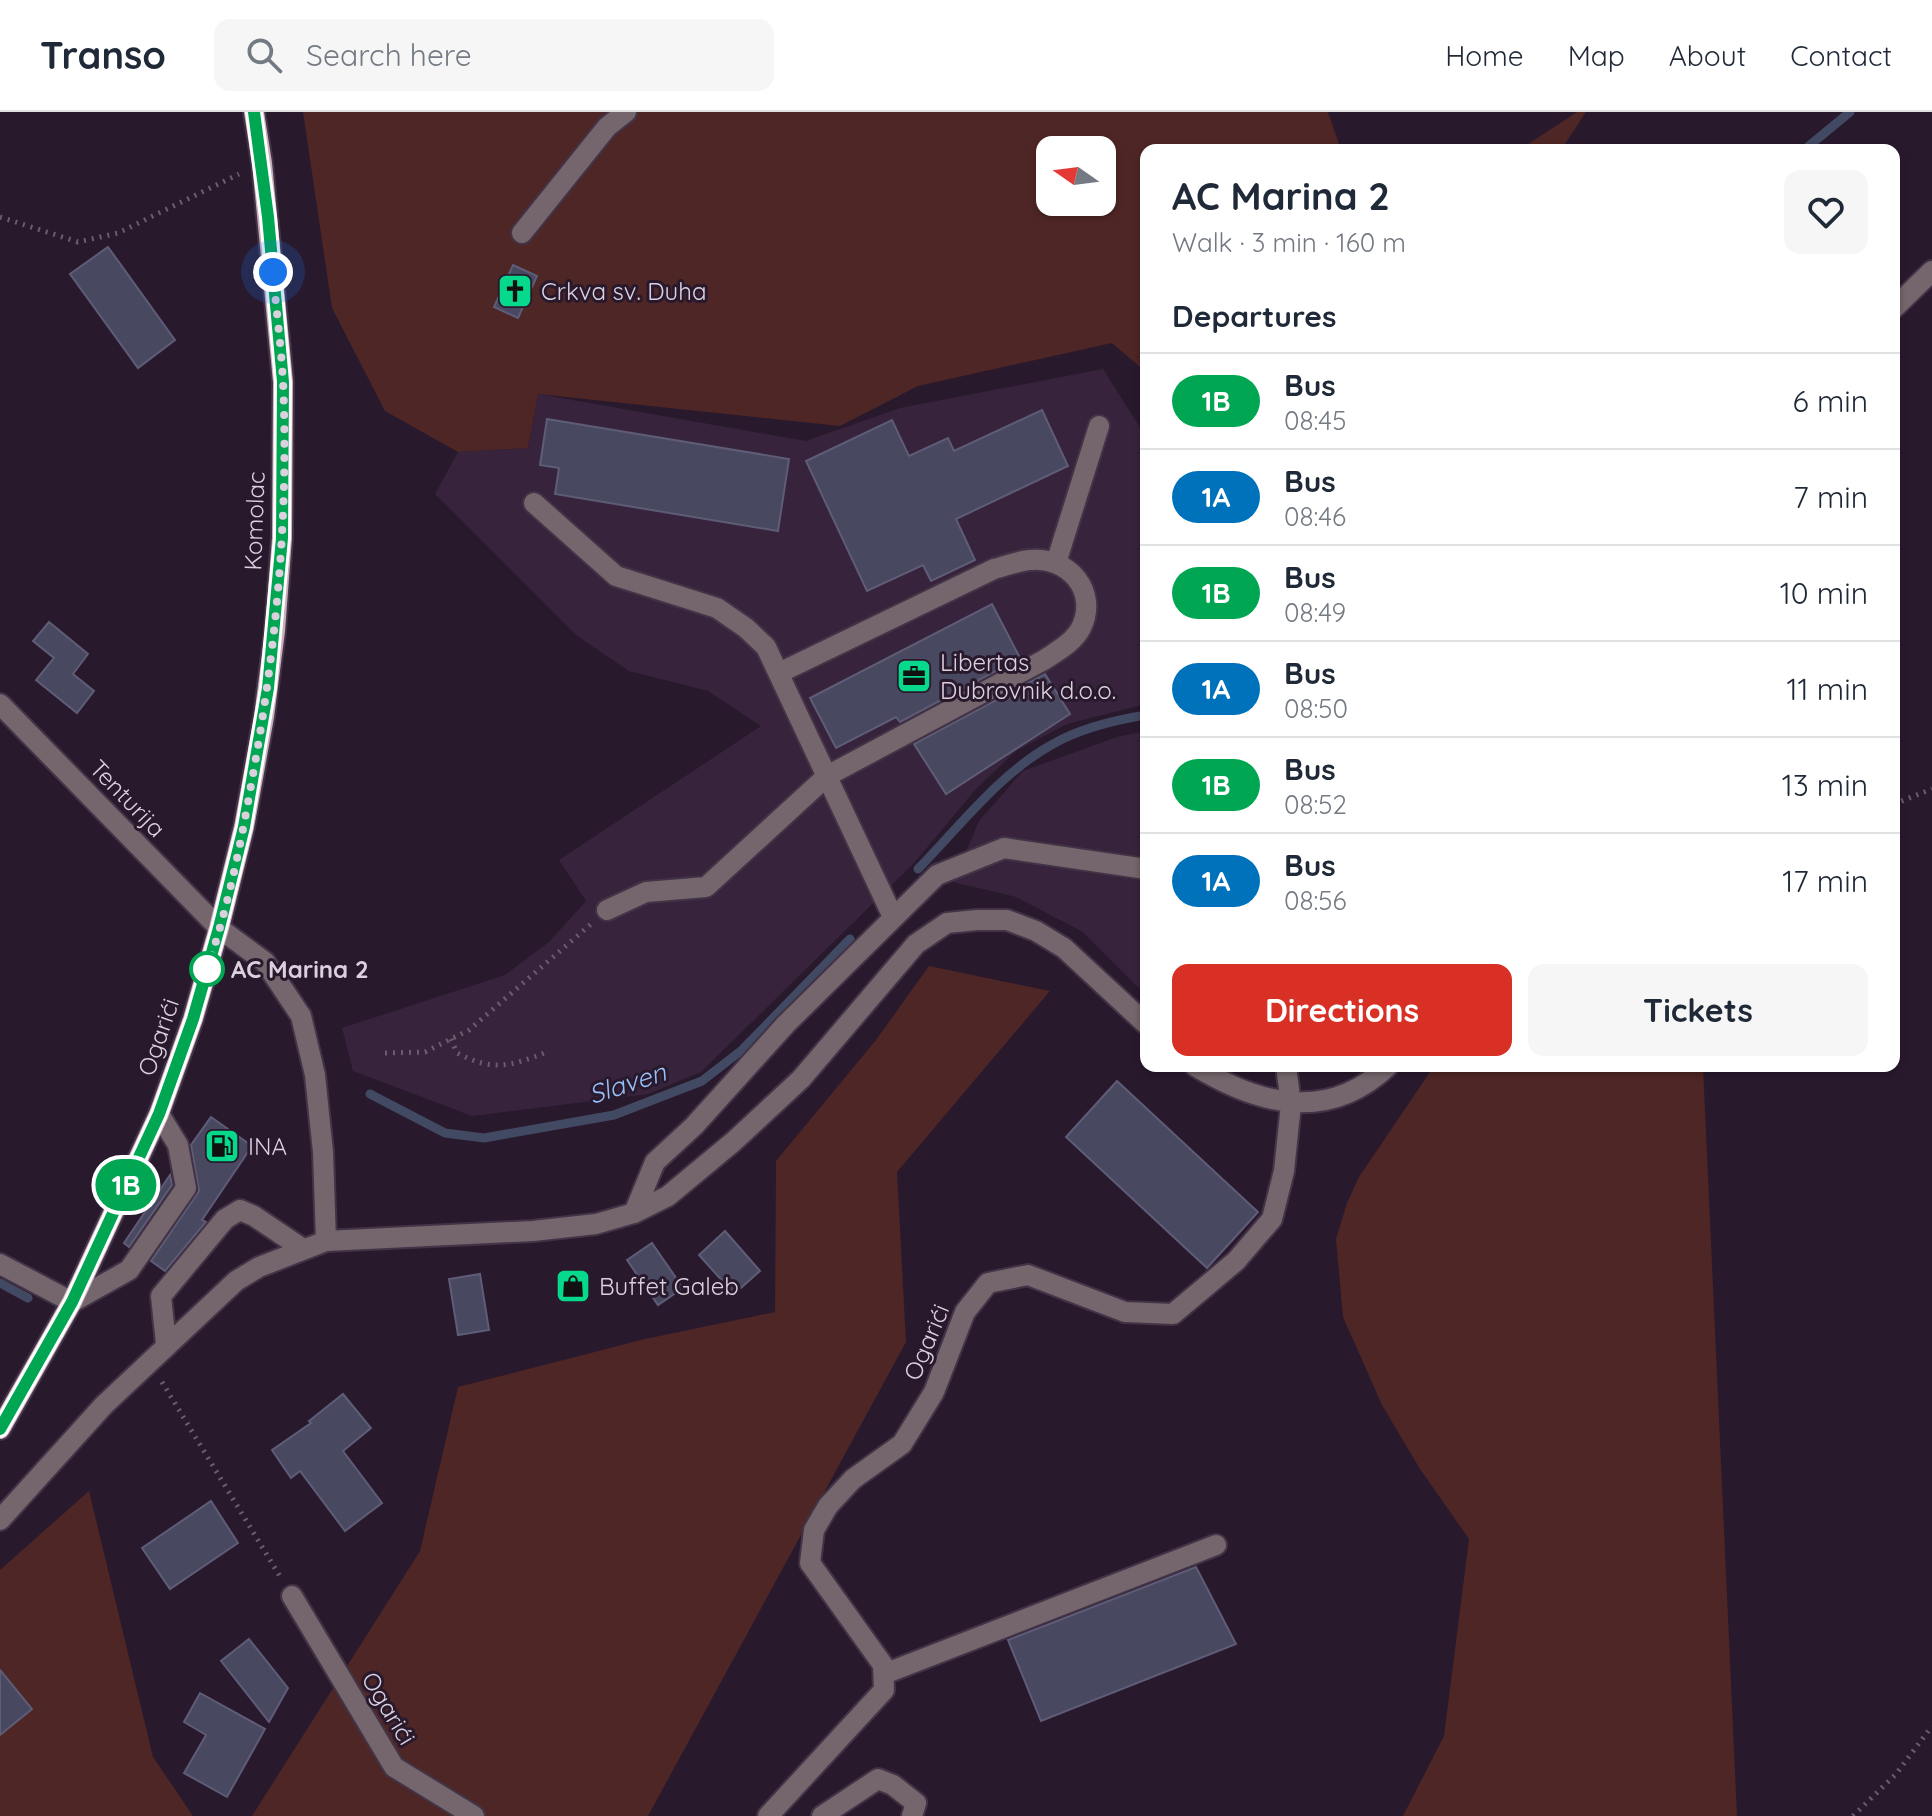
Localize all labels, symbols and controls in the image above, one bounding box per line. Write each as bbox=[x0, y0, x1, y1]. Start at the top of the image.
search box bbox=[214, 19, 774, 91]
text: Transo bbox=[40, 31, 166, 79]
icon: search bbox=[242, 33, 286, 77]
text: Search here bbox=[306, 36, 472, 74]
text: Home bbox=[1445, 38, 1524, 73]
text: Map bbox=[1568, 38, 1625, 73]
text: About bbox=[1669, 38, 1746, 73]
text: Contact bbox=[1790, 38, 1892, 73]
north arrow bbox=[1036, 136, 1116, 216]
map controls bbox=[1036, 136, 1116, 216]
button: heart bbox=[1784, 170, 1868, 254]
text: AC Marina 2 bbox=[1172, 172, 1390, 220]
text: Walk · 3 min · 160 m bbox=[1172, 226, 1406, 259]
your location bbox=[253, 252, 293, 292]
church icon: Crkva sv. Duha bbox=[496, 272, 534, 310]
place label: Crkva sv. Duha bbox=[541, 276, 706, 306]
text: Departures bbox=[1172, 297, 1337, 335]
text: Bus bbox=[1284, 366, 1336, 404]
text: 6 min bbox=[1793, 382, 1868, 420]
text: 1B bbox=[1201, 383, 1231, 418]
text: 08:45 bbox=[1284, 404, 1346, 437]
text: Bus bbox=[1284, 462, 1336, 500]
street label: Komolac bbox=[237, 471, 271, 571]
text: 7 min bbox=[1793, 478, 1868, 516]
text: 1A bbox=[1202, 479, 1230, 514]
text: 08:46 bbox=[1284, 500, 1346, 533]
text: Bus bbox=[1284, 558, 1336, 596]
text: 10 min bbox=[1780, 574, 1868, 612]
text: 1B bbox=[1201, 575, 1231, 610]
text: 08:49 bbox=[1284, 596, 1346, 629]
place label: Libertas Dubrovnik d.o.o. bbox=[940, 647, 1116, 705]
text: Bus bbox=[1284, 654, 1336, 692]
office icon: Libertas Dubrovnik d.o.o. bbox=[895, 657, 933, 695]
text: 11 min bbox=[1786, 670, 1868, 708]
text: 1A bbox=[1202, 671, 1230, 706]
text: 08:50 bbox=[1284, 692, 1348, 725]
text: Bus bbox=[1284, 750, 1336, 788]
street label: Tenturija bbox=[84, 753, 172, 843]
text: 13 min bbox=[1782, 766, 1868, 804]
text: 1B bbox=[1201, 767, 1231, 802]
text: 08:52 bbox=[1284, 788, 1347, 821]
text: Bus bbox=[1284, 846, 1336, 884]
text: 17 min bbox=[1782, 862, 1868, 900]
text: 1A bbox=[1202, 863, 1230, 898]
text: 08:56 bbox=[1284, 884, 1347, 917]
marker: AC Marina 2 bbox=[190, 952, 224, 986]
place label: AC Marina 2 bbox=[231, 954, 369, 984]
button: Directions bbox=[1172, 964, 1512, 1056]
button: Tickets bbox=[1528, 964, 1868, 1056]
street label: Ogarići bbox=[131, 994, 185, 1080]
water label: Slaven bbox=[584, 1055, 671, 1111]
fuel station icon: INA bbox=[203, 1127, 241, 1165]
place label: INA bbox=[248, 1131, 287, 1161]
line badge: 1B bbox=[90, 1159, 162, 1211]
text: 1B bbox=[111, 1167, 141, 1202]
shop icon: Buffet Galeb bbox=[554, 1267, 592, 1305]
place label: Buffet Galeb bbox=[599, 1271, 739, 1301]
street label: Ogarići bbox=[897, 1299, 955, 1385]
street label: Ogarići bbox=[356, 1666, 422, 1750]

